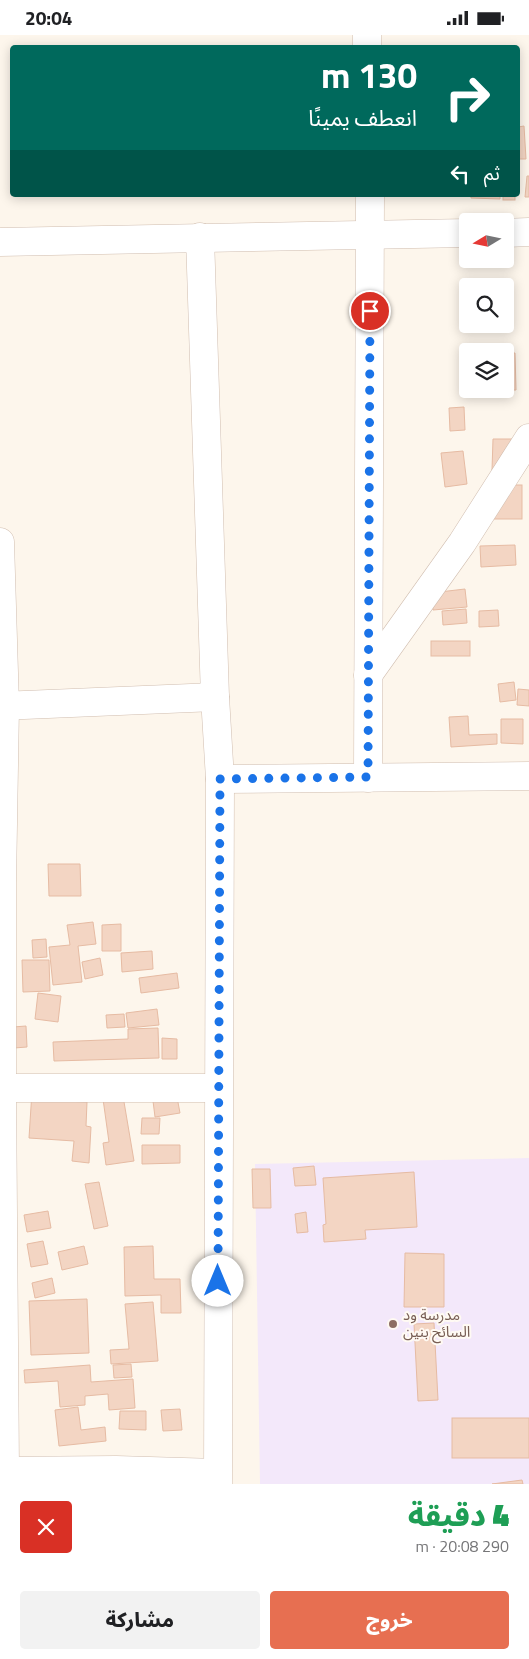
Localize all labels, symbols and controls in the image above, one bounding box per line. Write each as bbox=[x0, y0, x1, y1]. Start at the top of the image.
text: 20:04 bbox=[25, 3, 72, 32]
text: 130 m bbox=[321, 48, 417, 102]
icon: right bbox=[435, 65, 500, 130]
text: انعطف يمينًا bbox=[308, 101, 417, 135]
text: ثم bbox=[484, 158, 500, 187]
icon: left bbox=[446, 160, 474, 188]
north arrow bbox=[459, 213, 514, 267]
map controls bbox=[459, 213, 514, 398]
button: search bbox=[459, 278, 514, 333]
pin bbox=[349, 290, 391, 332]
icon: arrive bbox=[356, 297, 384, 325]
button: layers bbox=[459, 343, 514, 398]
position arrow bbox=[191, 1254, 243, 1306]
place label: مدرسة ود السائح بنين bbox=[403, 1303, 470, 1344]
marker: مدرسة ود السائح بنين bbox=[387, 1318, 399, 1330]
text: 4 دقيقة bbox=[408, 1492, 509, 1538]
button: close bbox=[20, 1501, 72, 1553]
text: 290 m · 20:08 bbox=[415, 1534, 509, 1558]
button: مشاركة bbox=[20, 1591, 260, 1649]
button: خروج bbox=[270, 1591, 509, 1649]

